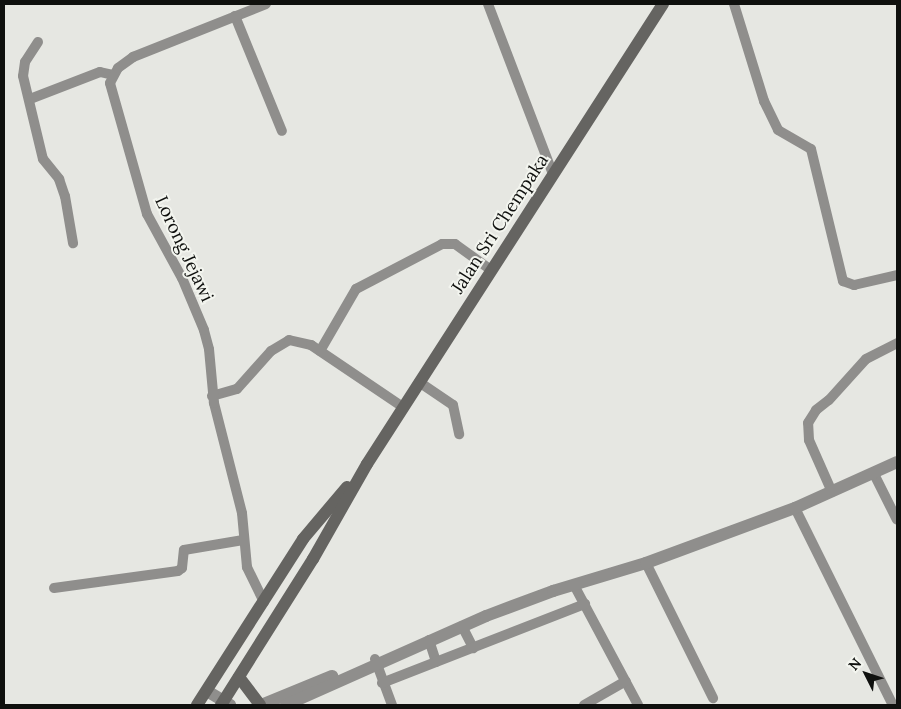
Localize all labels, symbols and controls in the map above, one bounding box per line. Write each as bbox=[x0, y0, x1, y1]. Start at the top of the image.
street label: Jalan Sri Chempaka bbox=[447, 150, 553, 298]
street label: Lorong Jejawi bbox=[150, 193, 218, 305]
north arrow bbox=[841, 649, 891, 699]
text: N bbox=[844, 654, 865, 674]

